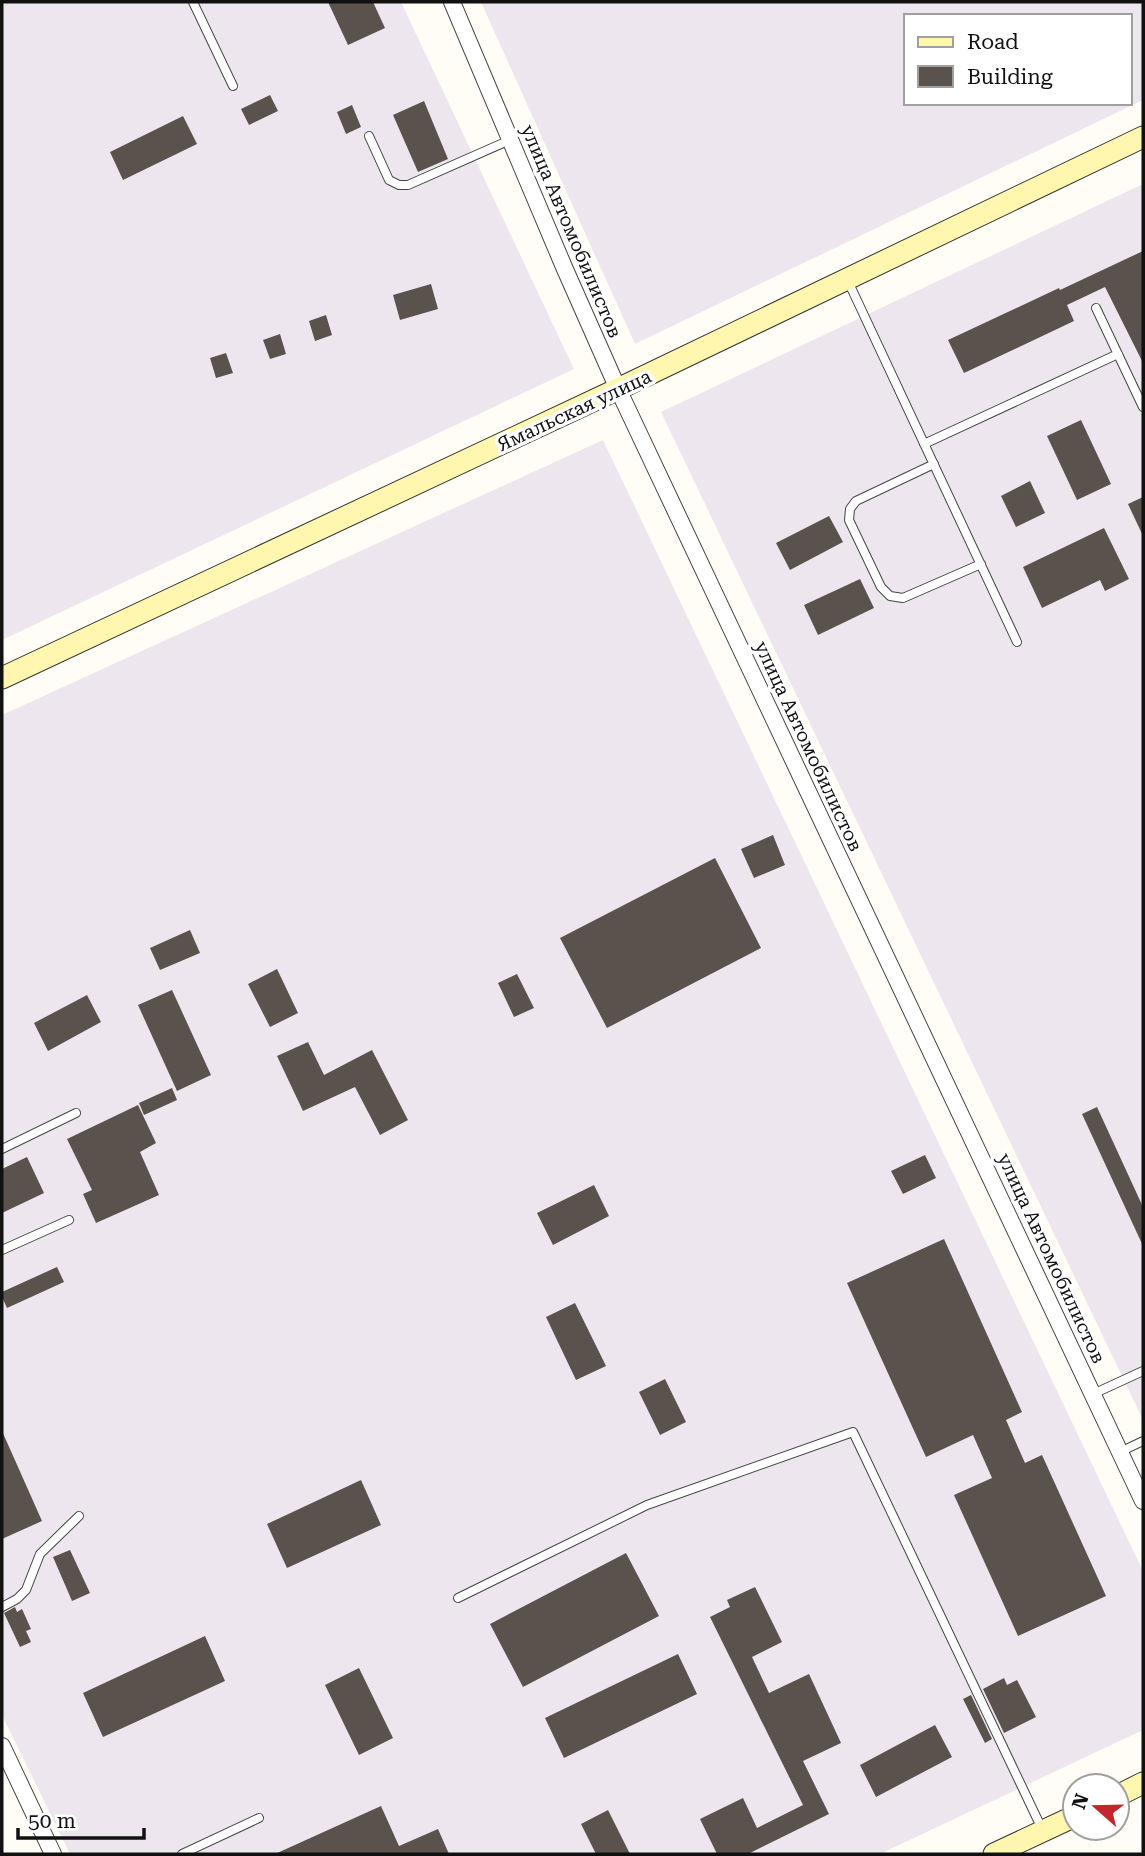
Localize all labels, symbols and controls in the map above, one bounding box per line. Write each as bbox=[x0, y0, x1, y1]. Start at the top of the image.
legend bbox=[904, 14, 1131, 105]
text: Road bbox=[967, 30, 1019, 54]
text: Building bbox=[967, 65, 1053, 89]
street label: улица Автомобилистов bbox=[516, 121, 627, 341]
street label: Ямальская улица bbox=[493, 364, 656, 456]
street label: улица Автомобилистов bbox=[750, 637, 867, 855]
street label: улица Автомобилистов bbox=[993, 1149, 1110, 1367]
north arrow bbox=[1061, 1772, 1131, 1842]
text: N bbox=[1067, 1790, 1094, 1812]
scale bar bbox=[18, 1797, 144, 1841]
text: 50 m bbox=[28, 1809, 76, 1833]

